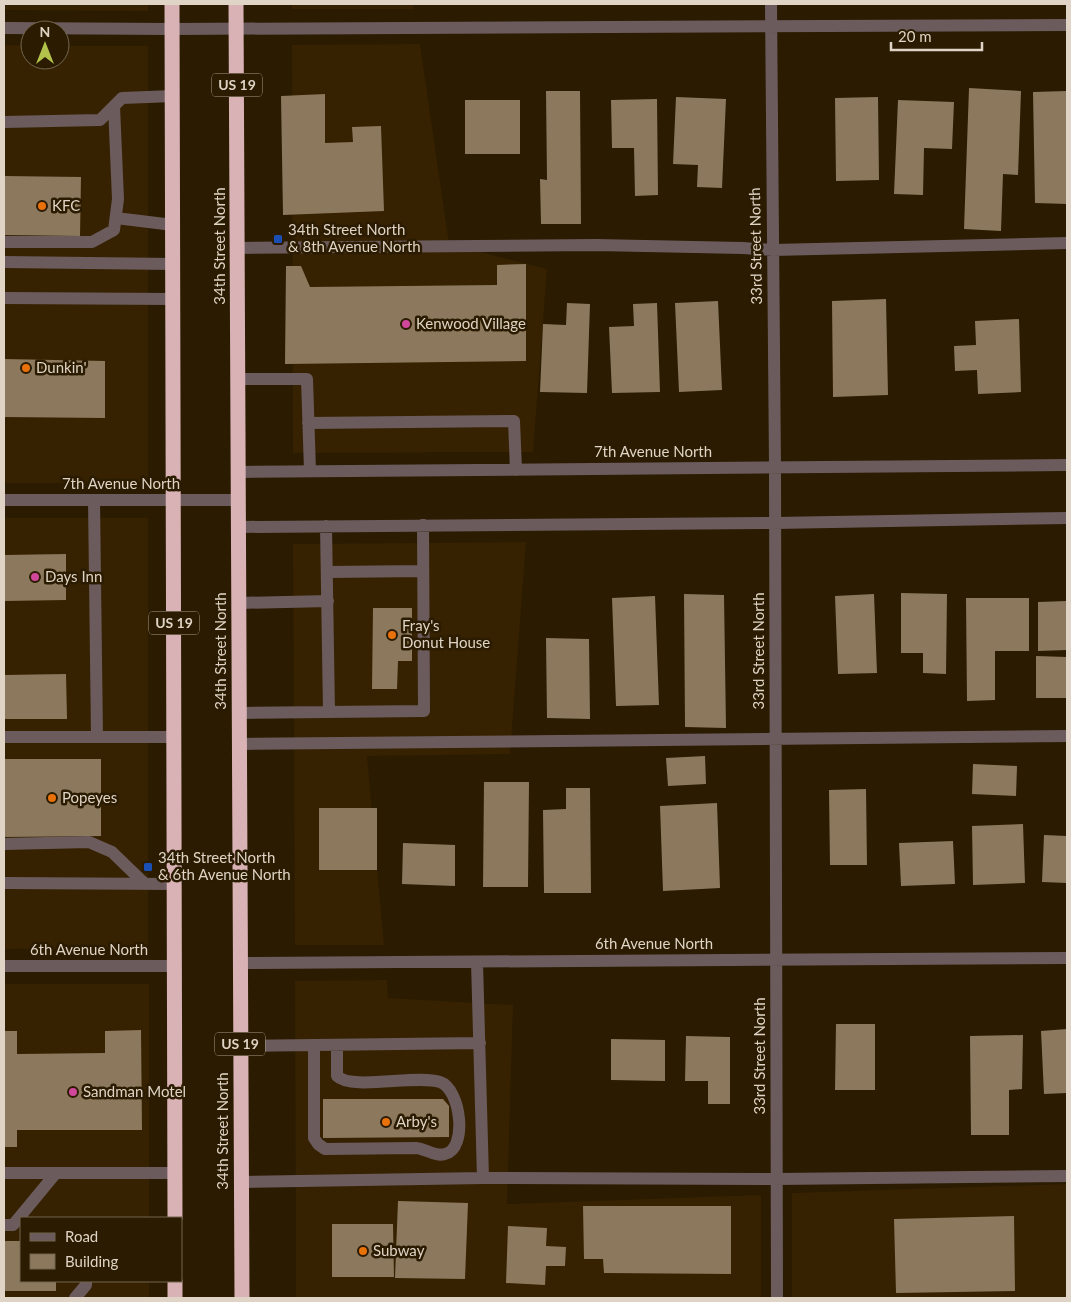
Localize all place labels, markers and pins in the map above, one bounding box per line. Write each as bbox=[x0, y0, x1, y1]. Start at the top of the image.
place label: KFC bbox=[52, 196, 80, 214]
marker: KFC bbox=[36, 200, 48, 212]
place label: 34th Street North & 8th Avenue North bbox=[288, 220, 421, 255]
marker: 34th Street North & 8th Avenue North bbox=[272, 233, 284, 245]
place label: Kenwood Village bbox=[416, 314, 526, 332]
marker: Kenwood Village bbox=[400, 318, 412, 330]
place label: Dunkin' bbox=[36, 358, 87, 376]
marker: Dunkin' bbox=[20, 362, 32, 374]
place label: Days Inn bbox=[45, 567, 102, 585]
marker: Days Inn bbox=[29, 571, 41, 583]
place label: Fray's Donut House bbox=[402, 616, 490, 651]
marker: Fray's Donut House bbox=[386, 629, 398, 641]
place label: Popeyes bbox=[62, 788, 117, 806]
marker: Popeyes bbox=[46, 792, 58, 804]
place label: 34th Street North & 6th Avenue North bbox=[158, 848, 291, 883]
marker: 34th Street North & 6th Avenue North bbox=[142, 861, 154, 873]
place label: Sandman Motel bbox=[83, 1082, 186, 1100]
marker: Sandman Motel bbox=[67, 1086, 79, 1098]
place label: Arby's bbox=[396, 1112, 437, 1130]
marker: Arby's bbox=[380, 1116, 392, 1128]
place label: Subway bbox=[373, 1241, 425, 1259]
marker: Subway bbox=[357, 1245, 369, 1257]

